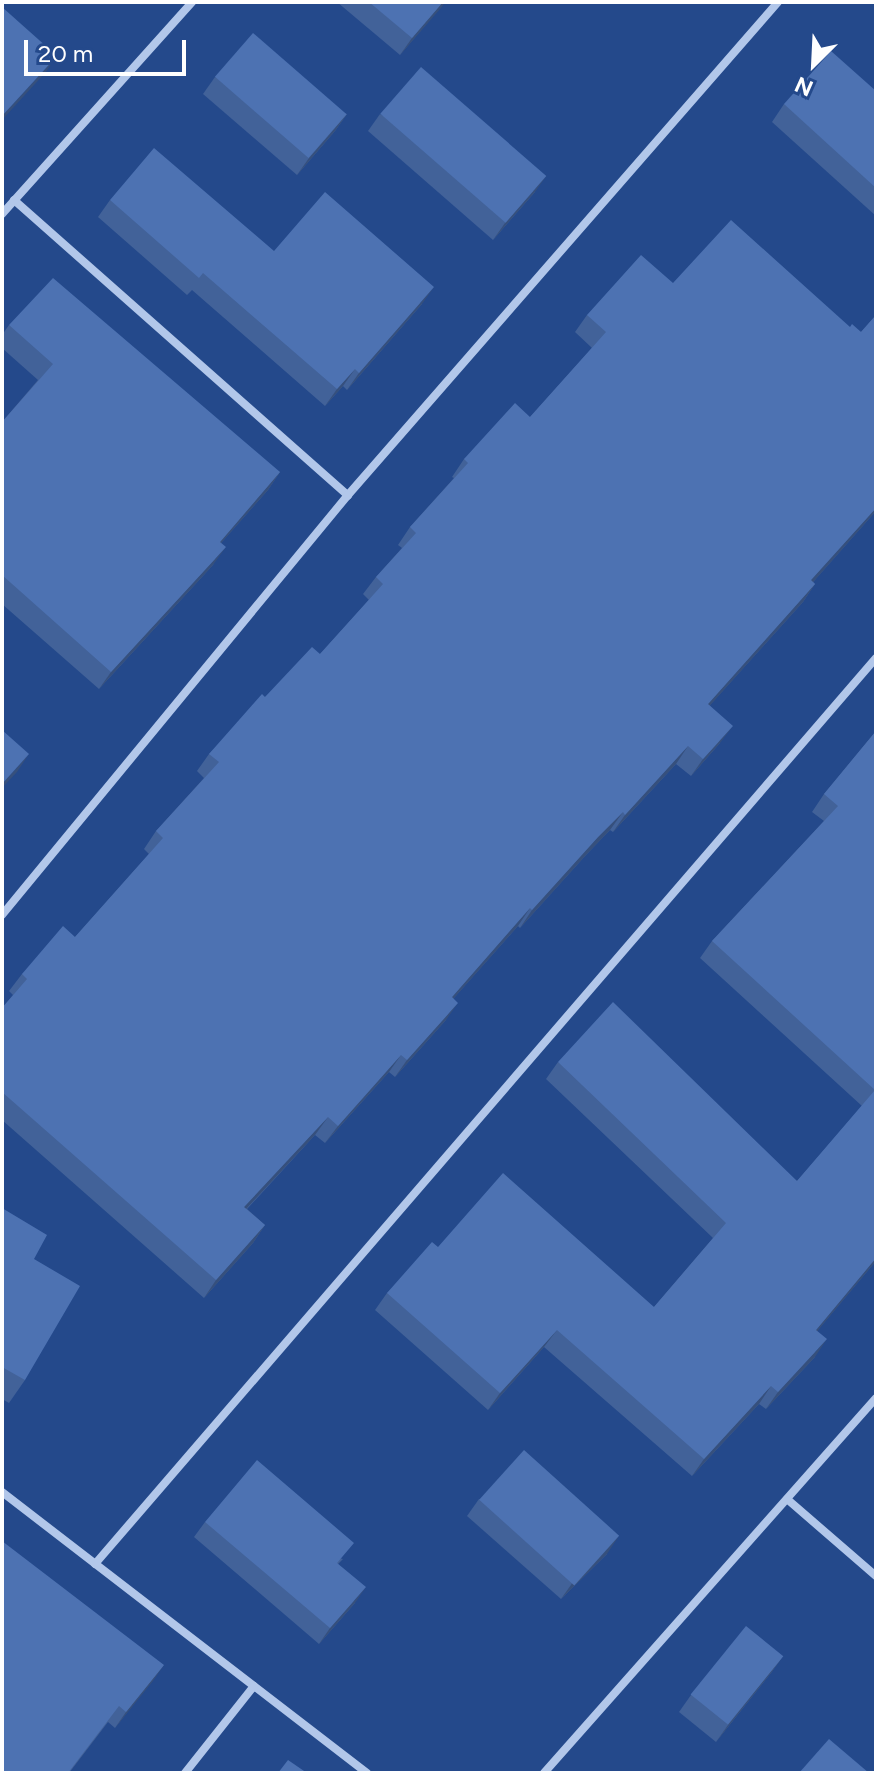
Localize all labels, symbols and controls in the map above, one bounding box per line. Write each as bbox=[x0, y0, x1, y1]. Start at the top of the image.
scale bar bbox=[28, 24, 190, 74]
north arrow bbox=[774, 24, 854, 104]
text: 20 m bbox=[38, 39, 93, 68]
text: N bbox=[791, 71, 817, 102]

